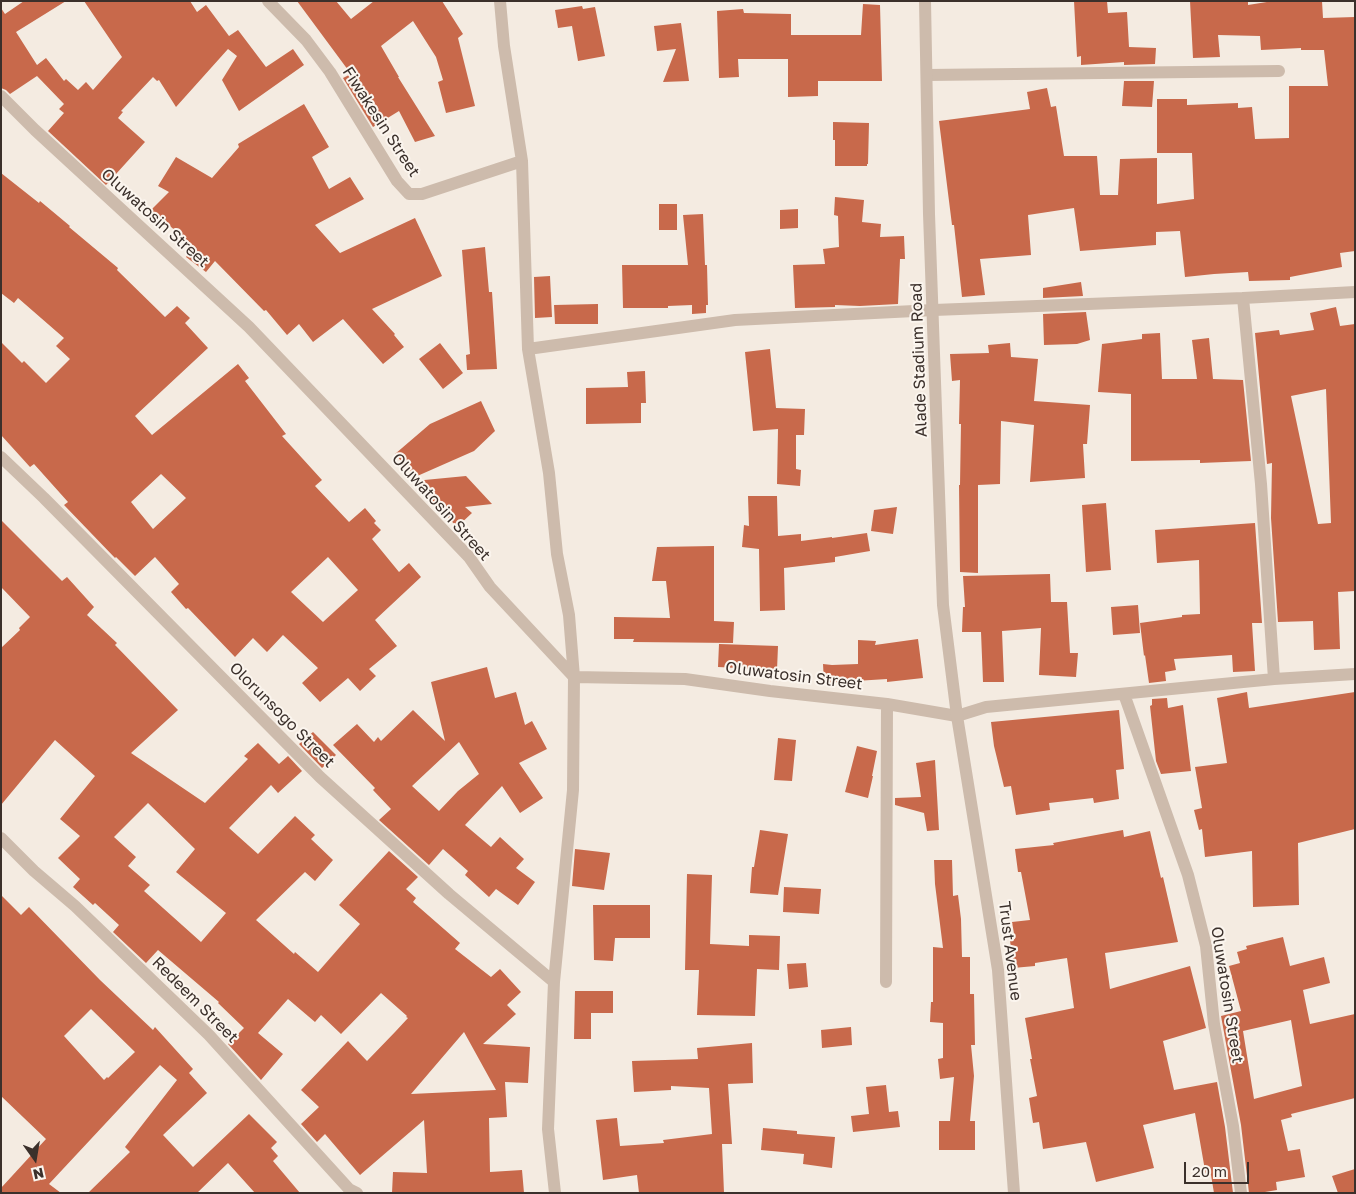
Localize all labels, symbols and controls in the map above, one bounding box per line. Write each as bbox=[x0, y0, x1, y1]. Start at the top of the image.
street label: Fiwakesin Street bbox=[338, 63, 424, 181]
street label: Oluwatosin Street bbox=[97, 165, 213, 271]
street label: Alade Stadium Road bbox=[907, 283, 931, 437]
street label: Oluwatosin Street bbox=[388, 449, 494, 565]
street label: Olorunsogo Street bbox=[225, 658, 339, 772]
street label: Oluwatosin Street bbox=[724, 658, 864, 694]
street label: Trust Avenue bbox=[994, 900, 1026, 1002]
street label: Oluwatosin Street bbox=[1207, 925, 1247, 1065]
street label: Redeem Street bbox=[148, 953, 242, 1047]
north arrow bbox=[10, 1134, 60, 1184]
scale bar bbox=[1186, 1152, 1251, 1184]
text: 20 m bbox=[1192, 1162, 1227, 1180]
text: N bbox=[31, 1165, 46, 1184]

